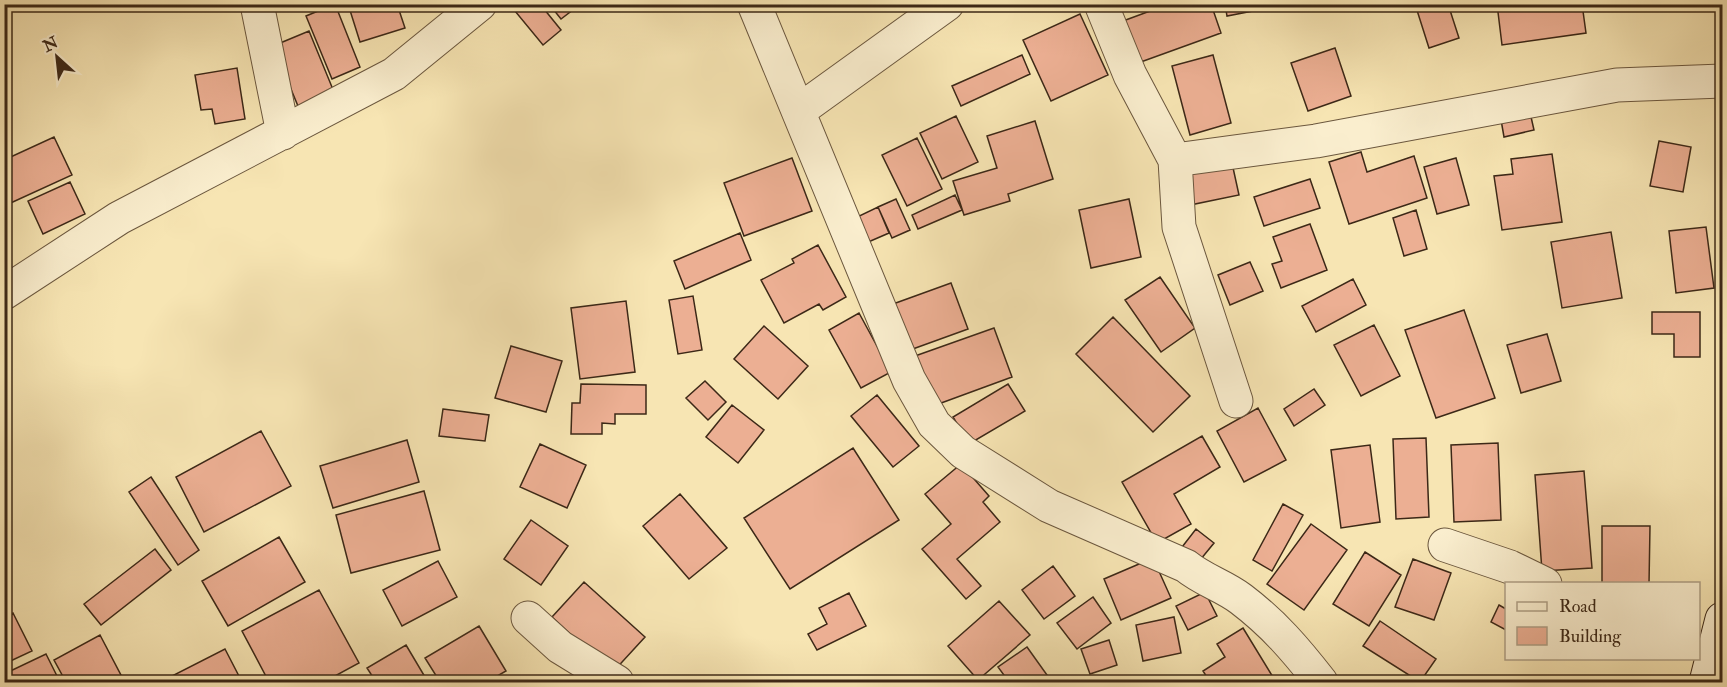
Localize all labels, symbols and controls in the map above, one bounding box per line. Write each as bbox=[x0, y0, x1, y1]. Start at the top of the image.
north arrow bbox=[27, 27, 87, 87]
text: N bbox=[39, 32, 62, 57]
legend bbox=[1505, 582, 1700, 660]
text: Road bbox=[1559, 595, 1597, 618]
text: Building bbox=[1559, 625, 1622, 648]

